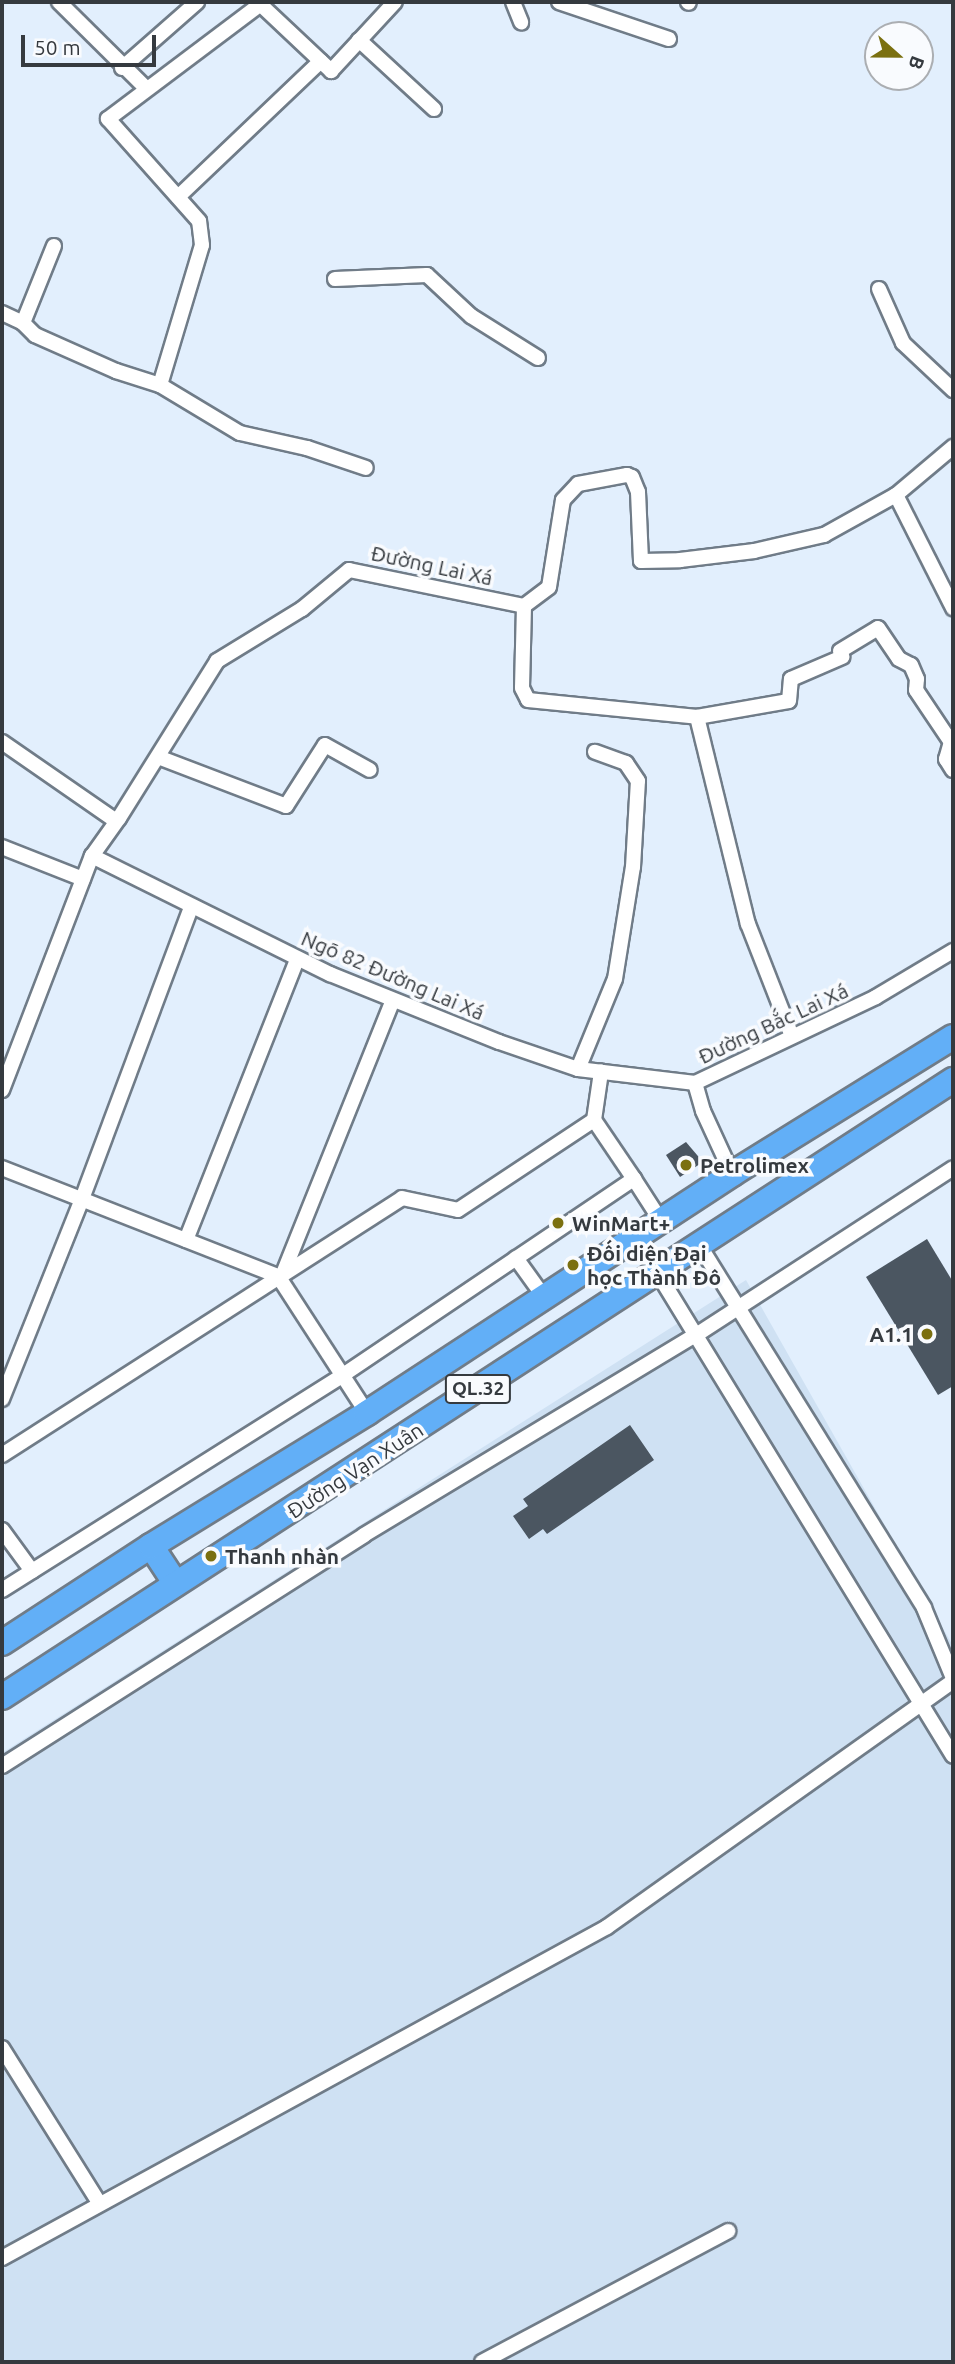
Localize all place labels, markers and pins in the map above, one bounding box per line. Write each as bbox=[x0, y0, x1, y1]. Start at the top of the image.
place label: Petrolimex bbox=[700, 1152, 809, 1178]
marker: Petrolimex bbox=[678, 1157, 694, 1173]
place label: WinMart+ bbox=[572, 1210, 670, 1236]
marker: WinMart+ bbox=[550, 1215, 566, 1231]
place label: Đối diện Đại học Thành Đô bbox=[587, 1240, 721, 1290]
marker: Đối diện Đại học Thành Đô bbox=[565, 1257, 581, 1273]
place label: A1.1 bbox=[869, 1321, 913, 1347]
marker: A1.1 bbox=[919, 1326, 935, 1342]
place label: Thanh nhàn bbox=[225, 1543, 339, 1569]
marker: Thanh nhàn bbox=[203, 1548, 219, 1564]

